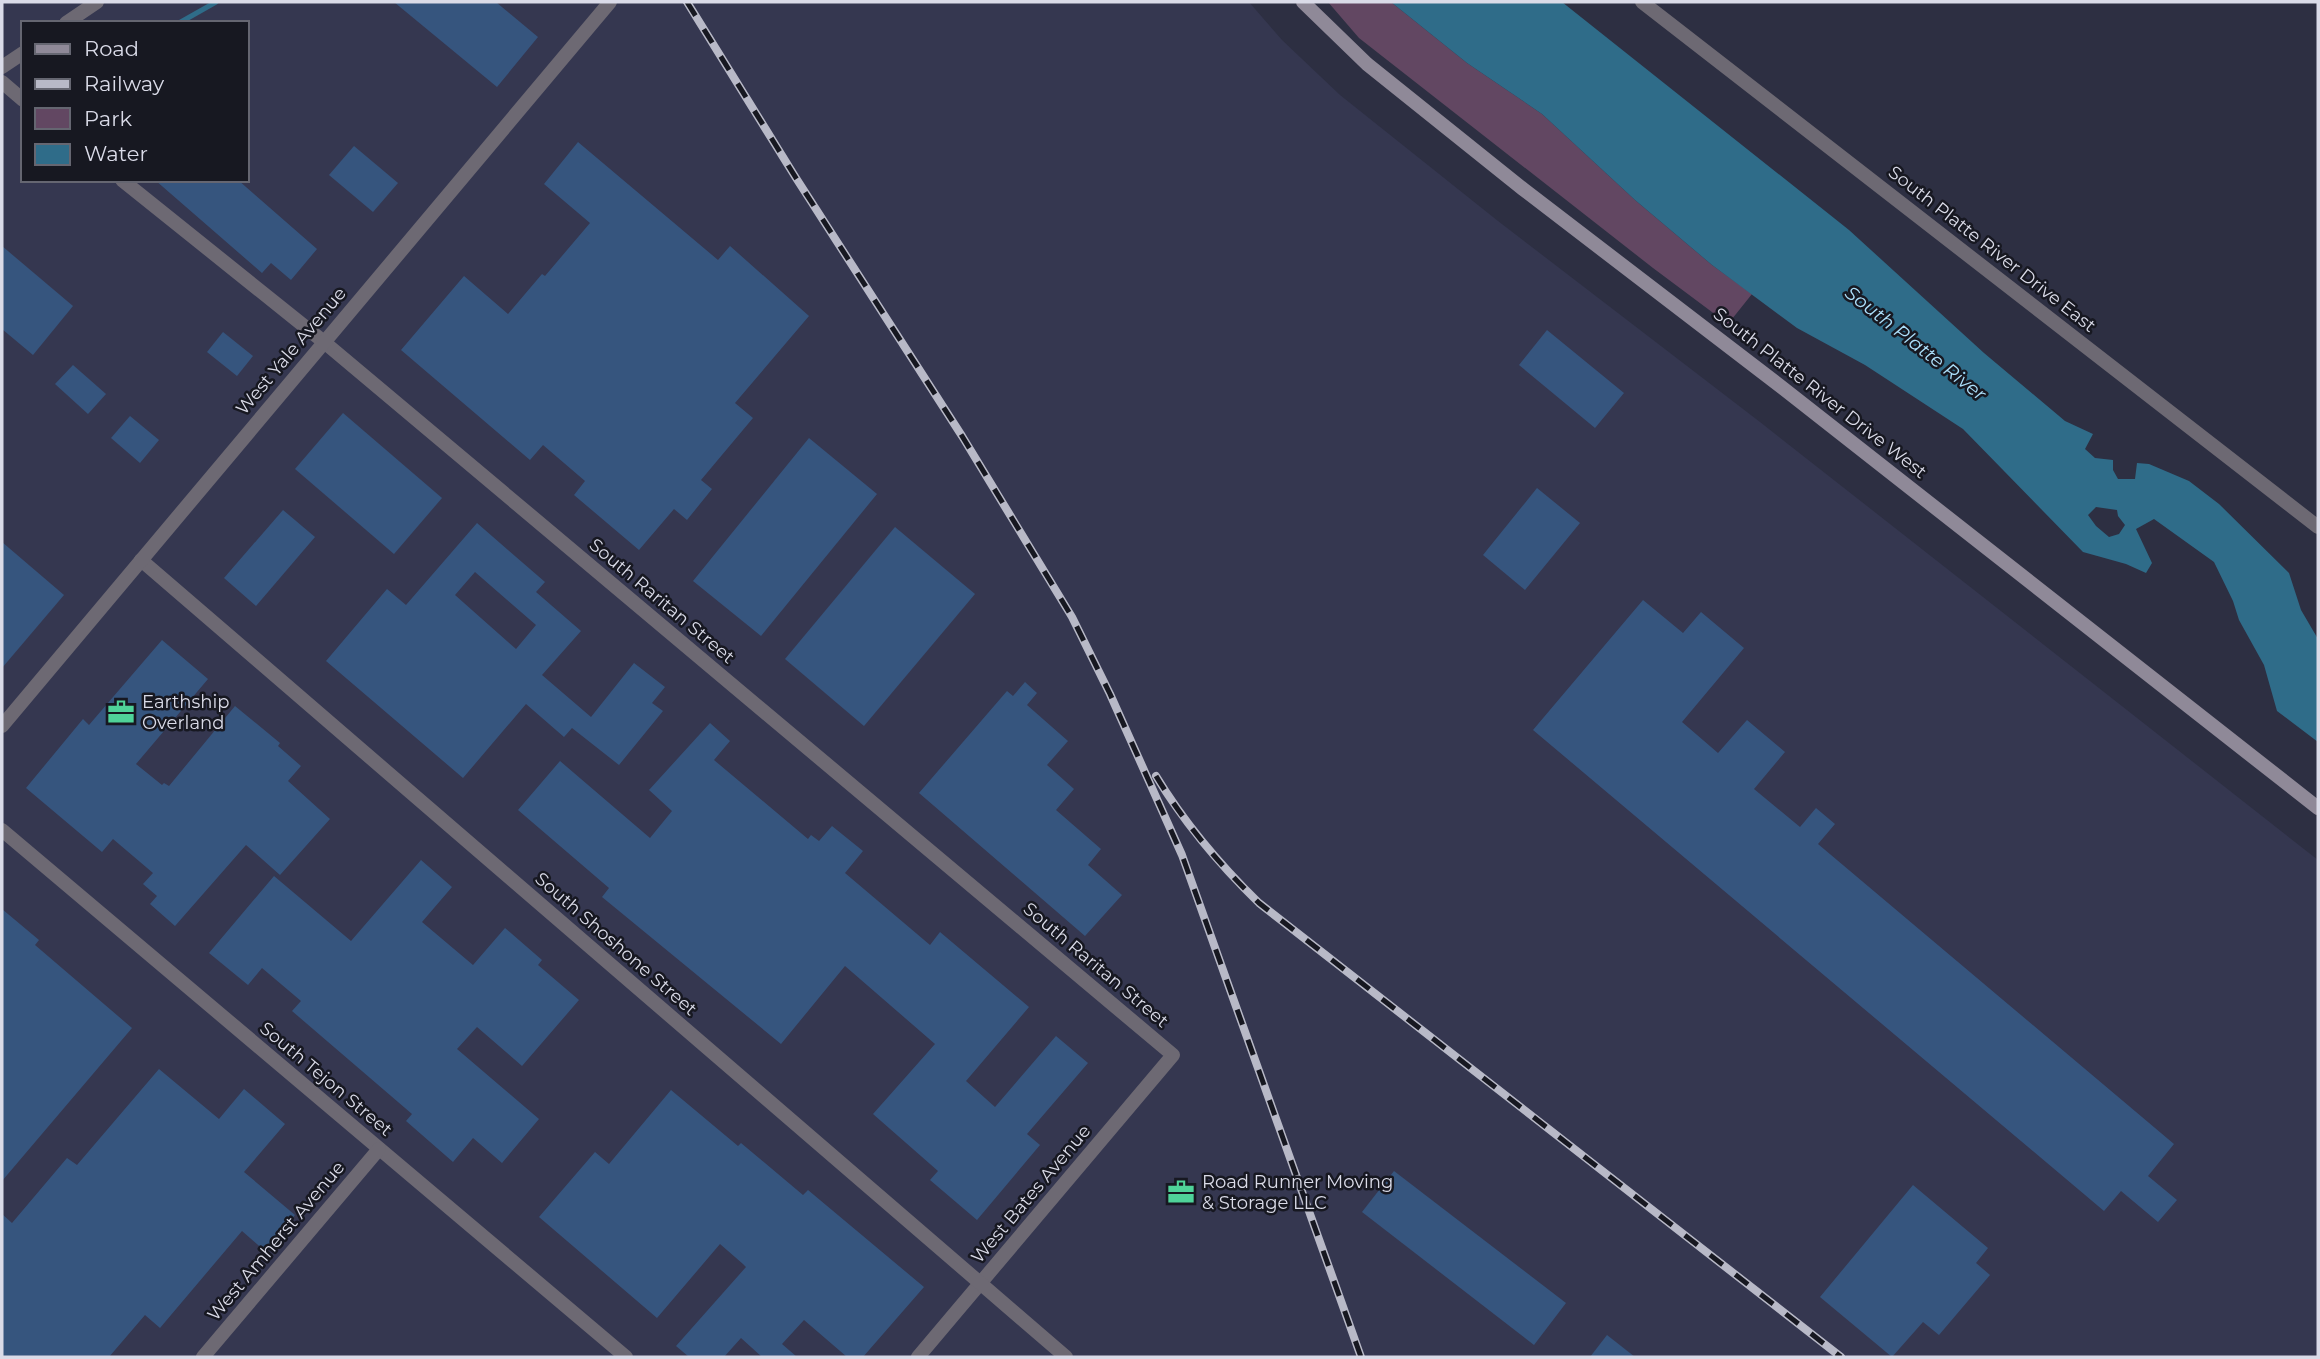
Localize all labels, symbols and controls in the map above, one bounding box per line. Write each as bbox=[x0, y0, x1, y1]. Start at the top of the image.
legend bbox=[21, 21, 248, 182]
text: Road bbox=[84, 36, 139, 61]
text: Railway bbox=[84, 71, 165, 96]
text: Park bbox=[84, 106, 132, 131]
text: Water bbox=[84, 141, 148, 166]
street label: South Platte River Drive East bbox=[1884, 161, 2100, 337]
water label: South Platte River bbox=[1841, 281, 1991, 406]
street label: West Yale Avenue bbox=[231, 283, 351, 419]
street label: South Platte River Drive West bbox=[1709, 303, 1931, 483]
street label: South Raritan Street bbox=[585, 534, 739, 668]
place label: Earthship Overland bbox=[142, 691, 229, 734]
office icon: Earthship Overland bbox=[106, 697, 136, 727]
street label: South Shoshone Street bbox=[530, 868, 702, 1020]
street label: South Raritan Street bbox=[1019, 898, 1173, 1032]
street label: South Tejon Street bbox=[255, 1017, 397, 1141]
street label: West Bates Avenue bbox=[967, 1120, 1095, 1268]
street label: West Amherst Avenue bbox=[203, 1157, 349, 1325]
place label: Road Runner Moving & Storage LLC bbox=[1202, 1171, 1393, 1214]
office icon: Road Runner Moving & Storage LLC bbox=[1166, 1177, 1196, 1207]

